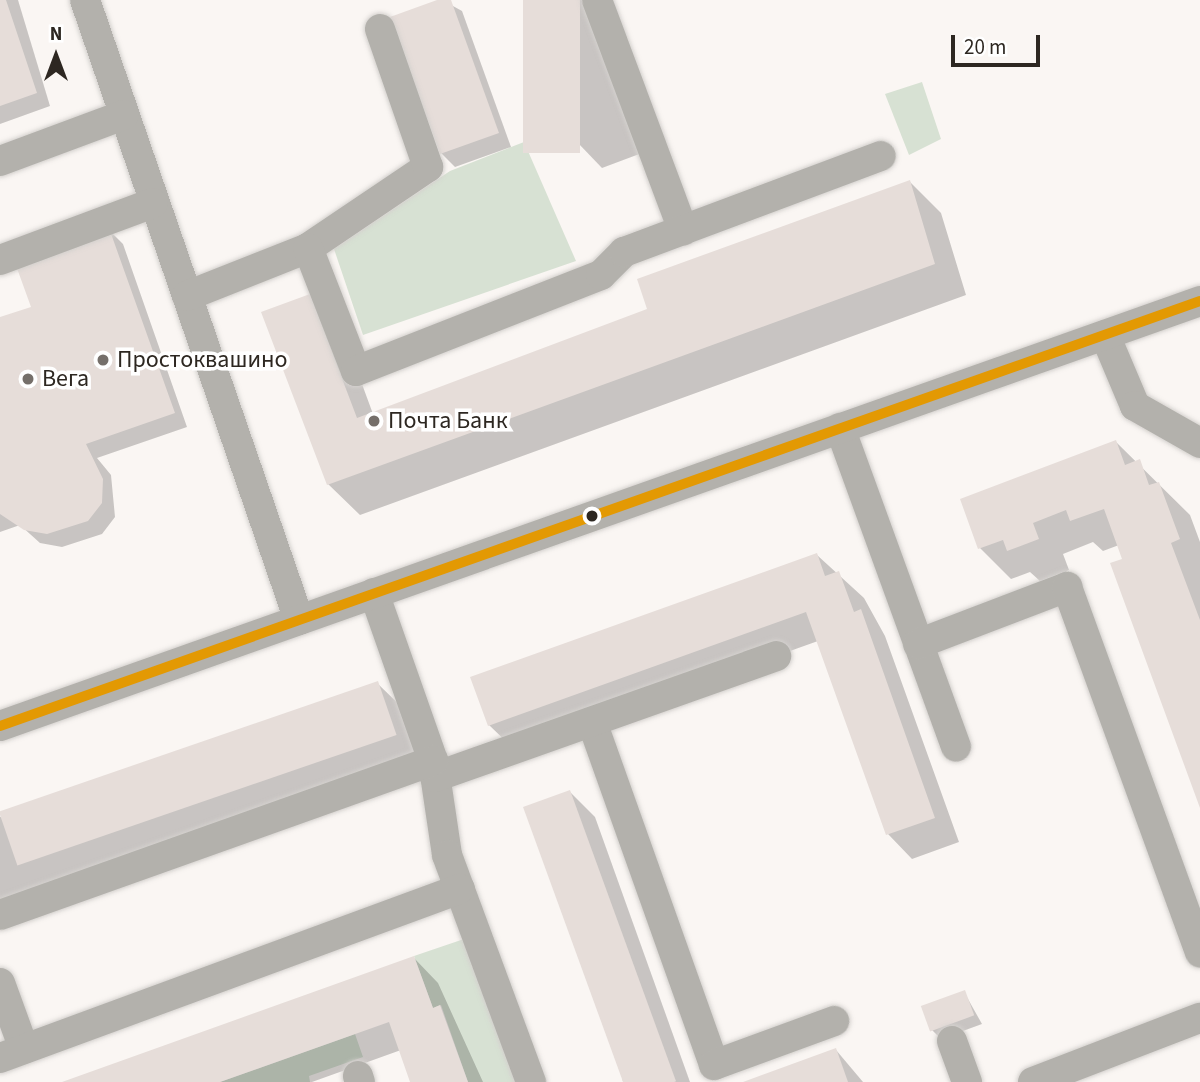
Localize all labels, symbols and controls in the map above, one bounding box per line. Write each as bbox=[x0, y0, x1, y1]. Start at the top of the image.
north arrow bbox=[21, 21, 91, 91]
text: N bbox=[50, 21, 62, 48]
scale bar bbox=[955, 21, 1044, 65]
text: 20 m bbox=[964, 32, 1006, 62]
place label: Простоквашино bbox=[117, 346, 287, 374]
marker: Простоквашино bbox=[95, 352, 111, 368]
place label: Вега bbox=[42, 365, 89, 393]
marker: Вега bbox=[20, 371, 36, 387]
place label: Почта Банк bbox=[388, 407, 508, 435]
marker: Почта Банк bbox=[366, 413, 382, 429]
unlabelled marker bbox=[585, 509, 599, 523]

